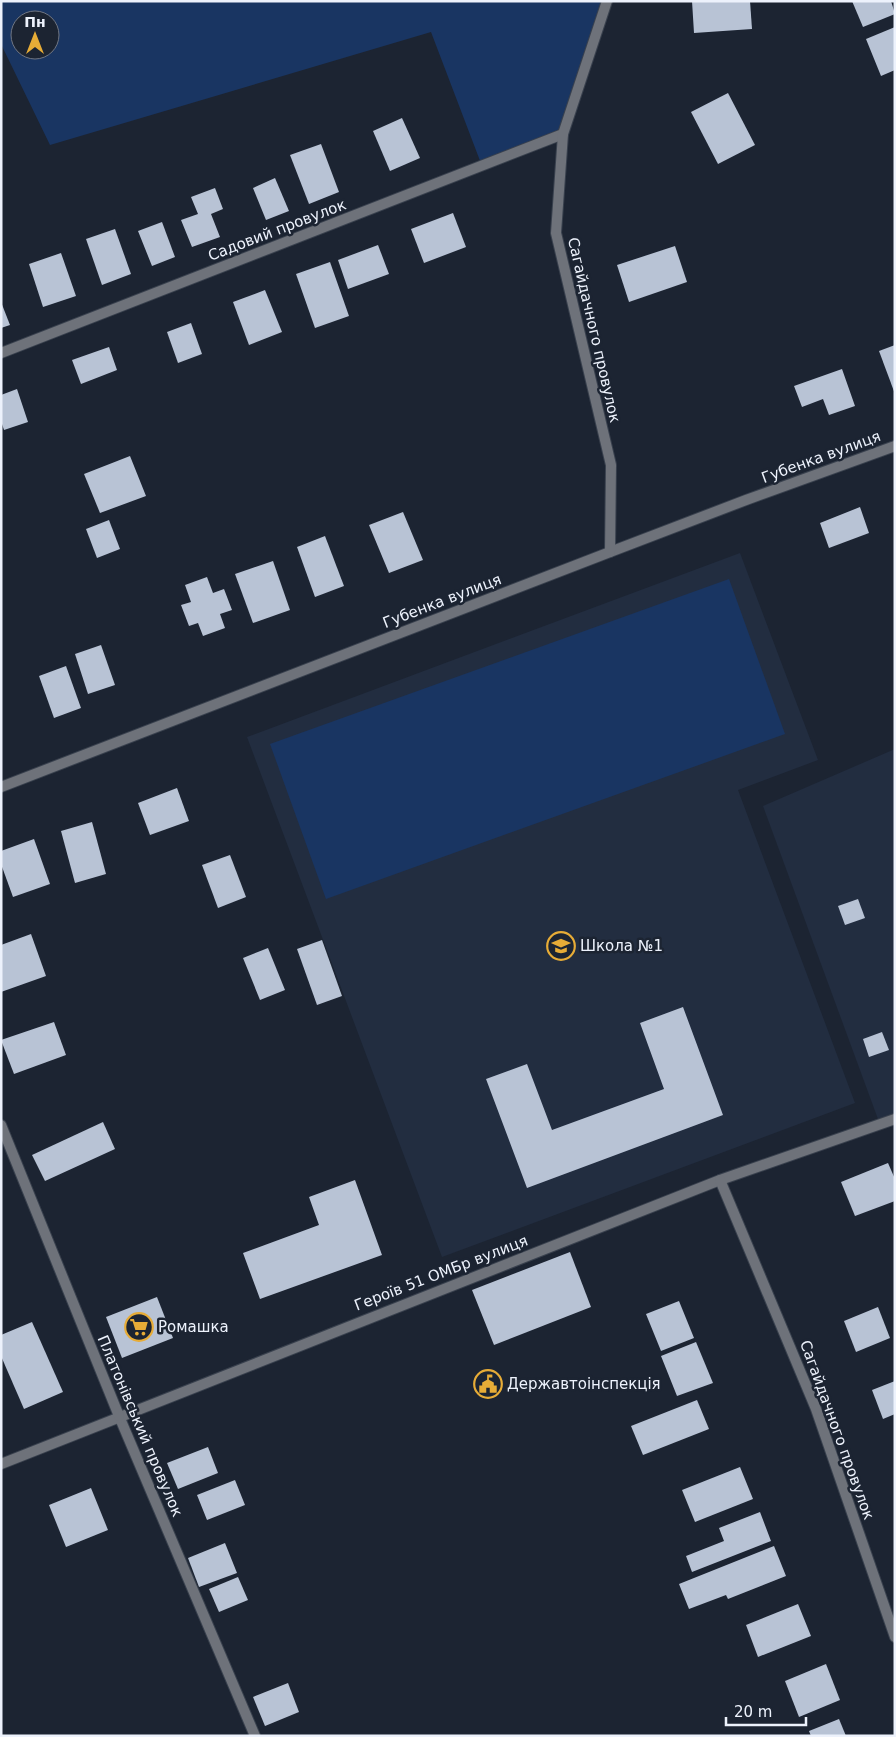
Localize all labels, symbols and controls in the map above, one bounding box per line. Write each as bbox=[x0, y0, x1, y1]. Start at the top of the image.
north arrow bbox=[10, 10, 60, 60]
text: Пн bbox=[24, 14, 46, 30]
street label: Садовий провулок bbox=[205, 195, 349, 265]
street label: Сагайдачного провулок bbox=[564, 236, 624, 424]
street label: Губенка вулиця bbox=[759, 427, 883, 487]
street label: Губенка вулиця bbox=[380, 570, 504, 632]
school or university icon: Школа №1 bbox=[546, 931, 576, 961]
place label: Школа №1 bbox=[580, 937, 663, 955]
street label: Героїв 51 ОМБр вулиця bbox=[352, 1232, 530, 1314]
supermarket icon: Ромашка bbox=[124, 1312, 154, 1342]
place label: Ромашка bbox=[158, 1318, 229, 1336]
street label: Платонівський провулок bbox=[94, 1333, 186, 1519]
street label: Сагайдачного провулок bbox=[796, 1338, 878, 1522]
public building icon: Державтоінспекція bbox=[473, 1369, 503, 1399]
place label: Державтоінспекція bbox=[507, 1375, 661, 1393]
scale bar bbox=[726, 1694, 806, 1726]
text: 20 m bbox=[734, 1703, 772, 1721]

